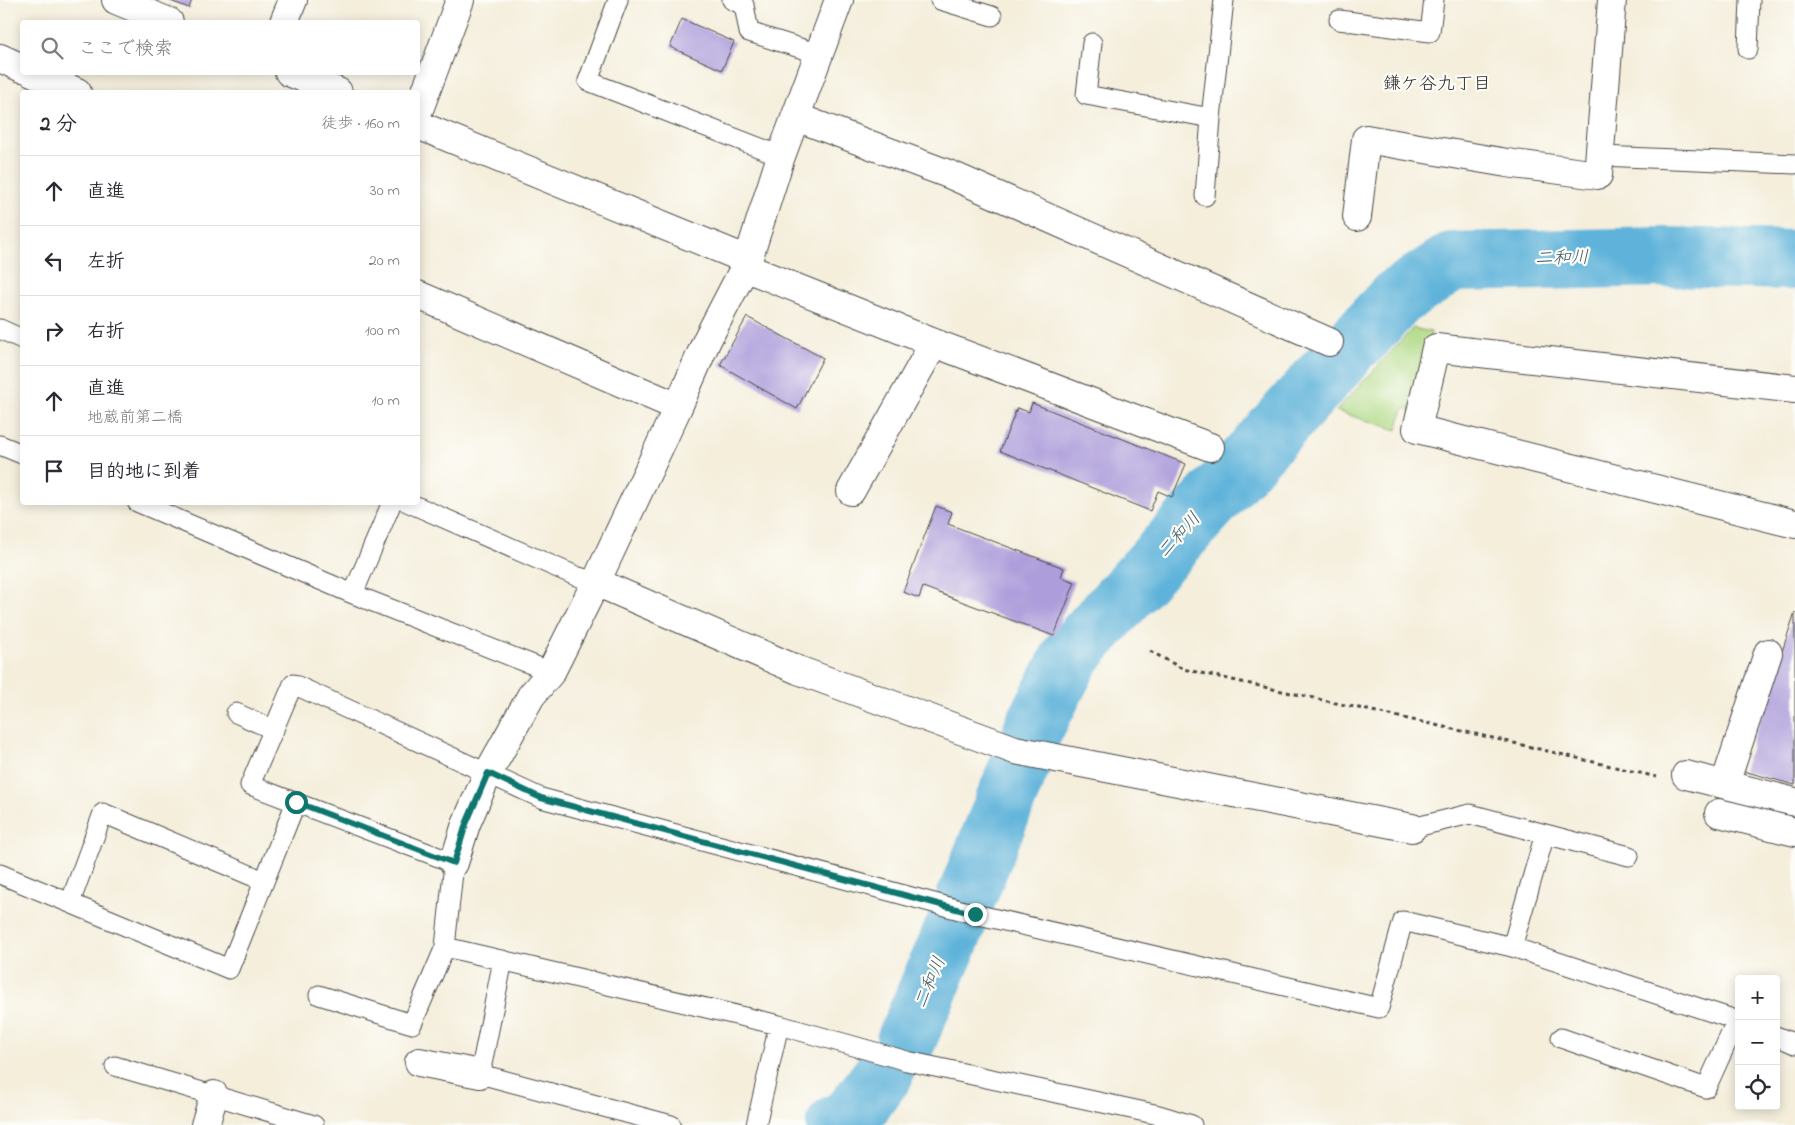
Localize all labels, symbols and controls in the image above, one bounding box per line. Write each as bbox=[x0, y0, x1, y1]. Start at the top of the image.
search box bbox=[20, 20, 420, 75]
icon: search bbox=[38, 34, 66, 62]
text: ここで検索 bbox=[78, 36, 173, 63]
district label: 鎌ケ谷九丁目 bbox=[1383, 72, 1491, 98]
text: 2 分 bbox=[40, 110, 77, 140]
text: 徒歩 · 160 m bbox=[321, 112, 400, 136]
icon: ahead bbox=[40, 177, 68, 205]
text: 直進 bbox=[87, 179, 125, 206]
text: 30 m bbox=[370, 179, 400, 203]
water label: 二和川 bbox=[1535, 246, 1589, 272]
icon: left bbox=[40, 247, 68, 275]
text: 左折 bbox=[87, 249, 125, 276]
text: 20 m bbox=[369, 249, 400, 273]
icon: right bbox=[40, 317, 68, 345]
text: 右折 bbox=[87, 319, 125, 346]
text: 100 m bbox=[365, 319, 400, 343]
text: 直進 bbox=[87, 376, 125, 403]
icon: ahead bbox=[40, 387, 68, 415]
text: 10 m bbox=[372, 389, 400, 413]
text: 地蔵前第二橋 bbox=[87, 406, 183, 430]
icon: arrive bbox=[40, 457, 68, 485]
text: 目的地に到着 bbox=[87, 459, 201, 486]
water label: 二和川 bbox=[1152, 507, 1208, 565]
route start bbox=[285, 791, 308, 814]
route end bbox=[964, 903, 987, 926]
water label: 二和川 bbox=[908, 953, 954, 1013]
map controls bbox=[1735, 975, 1780, 1110]
button: + bbox=[1735, 975, 1780, 1020]
button: − bbox=[1735, 1020, 1780, 1065]
button: locate bbox=[1735, 1065, 1780, 1110]

